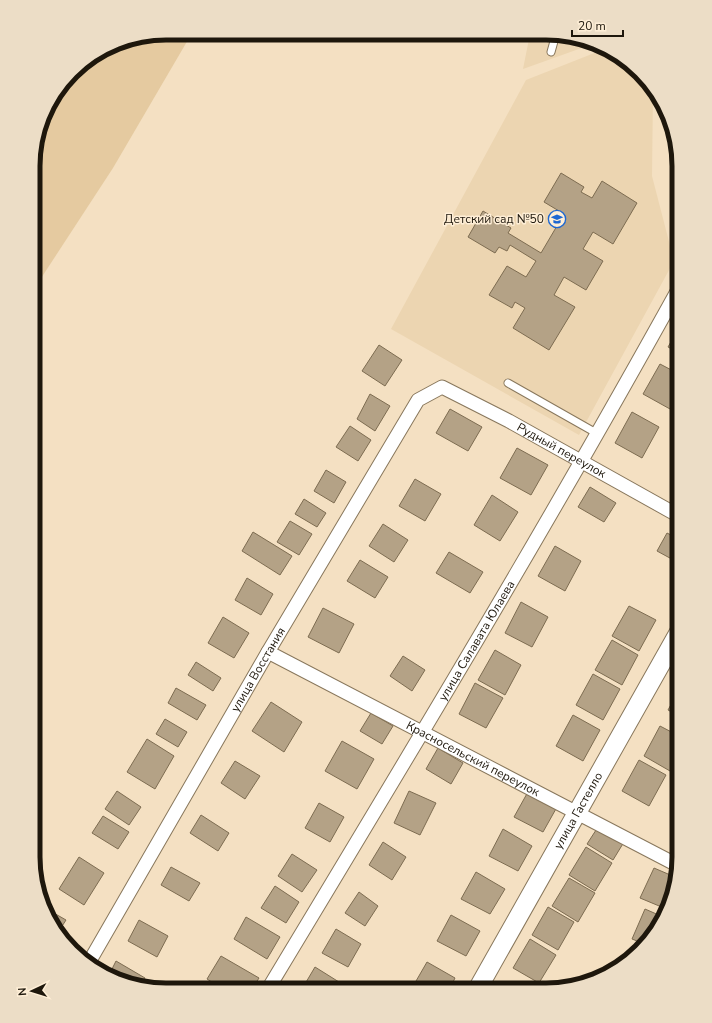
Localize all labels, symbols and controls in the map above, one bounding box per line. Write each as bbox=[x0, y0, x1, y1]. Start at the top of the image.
scale bar bbox=[572, 12, 623, 38]
text: 20 m bbox=[578, 18, 606, 34]
school or university icon: Детский сад №50 bbox=[547, 209, 567, 229]
place label: Детский сад №50 bbox=[444, 211, 544, 227]
street label: Рудный переулок bbox=[514, 419, 610, 482]
street label: улица Салавата Юлаева bbox=[435, 578, 518, 704]
street label: улица Восстания bbox=[227, 624, 289, 715]
street label: Красносельский переулок bbox=[403, 717, 543, 800]
street label: улица Гастелло bbox=[550, 769, 606, 852]
north arrow bbox=[12, 971, 52, 1011]
text: N bbox=[15, 987, 30, 996]

